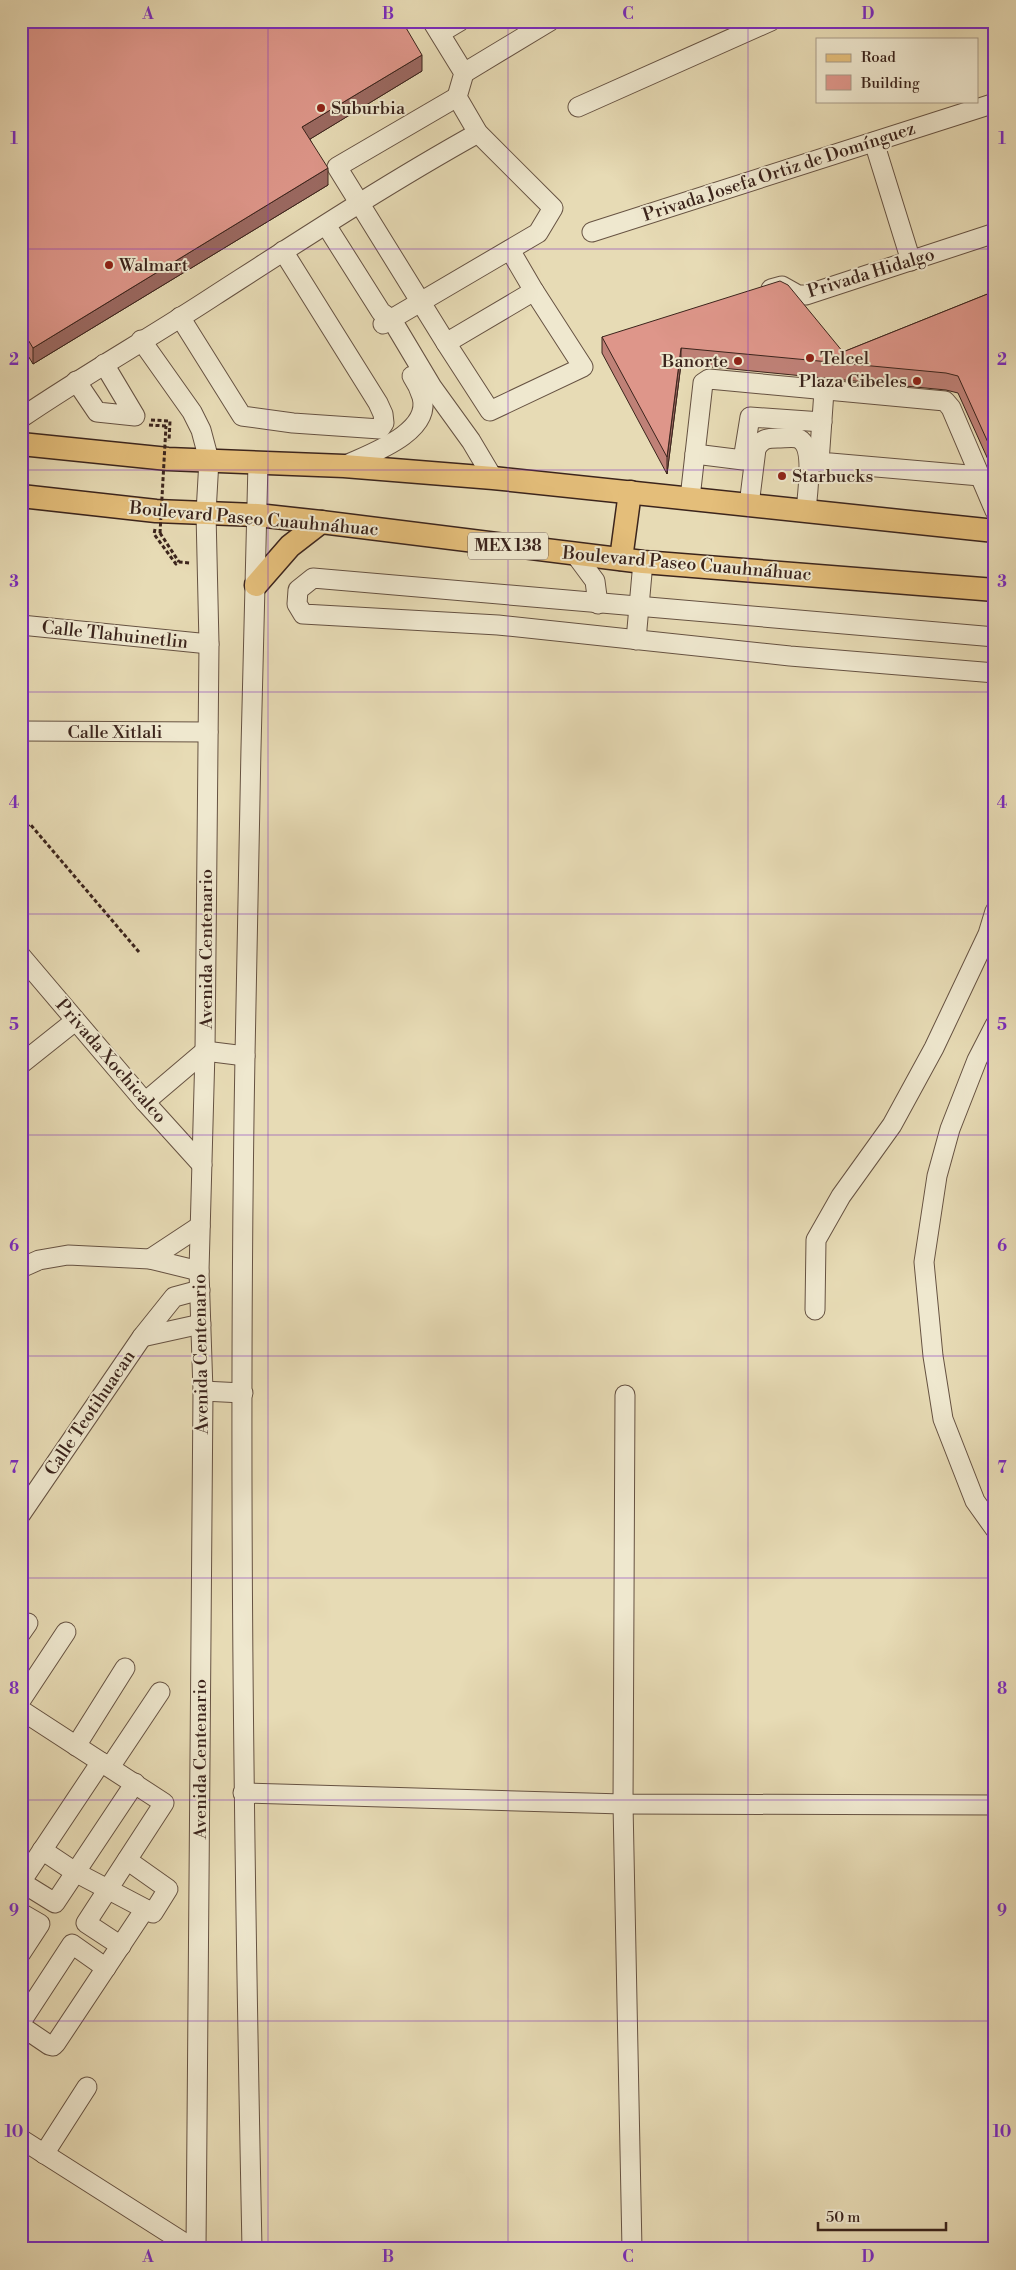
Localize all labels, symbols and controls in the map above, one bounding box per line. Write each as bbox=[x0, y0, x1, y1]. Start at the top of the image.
text: A bbox=[141, 4, 154, 24]
text: B bbox=[382, 4, 394, 24]
text: C bbox=[622, 4, 634, 24]
text: D bbox=[862, 4, 875, 24]
legend bbox=[816, 38, 978, 102]
text: Road bbox=[861, 48, 896, 67]
text: Building bbox=[860, 74, 920, 93]
place label: Suburbia bbox=[331, 97, 406, 120]
marker: Suburbia bbox=[315, 102, 327, 114]
street label: Privada Josefa Ortiz de Domínguez bbox=[640, 117, 918, 227]
text: 1 bbox=[10, 129, 18, 149]
text: 1 bbox=[998, 129, 1006, 149]
street label: Privada Hidalgo bbox=[805, 243, 937, 303]
place label: Walmart bbox=[118, 254, 189, 277]
marker: Walmart bbox=[103, 259, 115, 271]
place label: Telcel bbox=[820, 347, 870, 370]
text: 2 bbox=[9, 350, 19, 370]
place label: Banorte bbox=[661, 350, 728, 373]
text: 2 bbox=[997, 350, 1007, 370]
marker: Telcel bbox=[804, 352, 816, 364]
marker: Banorte bbox=[732, 355, 744, 367]
place label: Plaza Cibeles bbox=[799, 370, 907, 393]
marker: Plaza Cibeles bbox=[911, 375, 923, 387]
place label: Starbucks bbox=[792, 465, 873, 488]
marker: Starbucks bbox=[776, 470, 788, 482]
street label: Boulevard Paseo Cuauhnáhuac bbox=[127, 497, 380, 541]
road number: MEX 138 bbox=[468, 532, 548, 560]
street label: Boulevard Paseo Cuauhnáhuac bbox=[560, 542, 813, 586]
text: 3 bbox=[9, 572, 19, 592]
text: 3 bbox=[997, 572, 1007, 592]
street label: Calle Tlahuinetlin bbox=[41, 616, 190, 654]
street label: Calle Xitlali bbox=[67, 721, 163, 744]
text: 4 bbox=[9, 793, 20, 813]
text: 4 bbox=[997, 793, 1008, 813]
street label: Avenida Centenario bbox=[195, 869, 218, 1030]
street label: Privada Xochicalco bbox=[51, 994, 171, 1128]
text: 5 bbox=[9, 1015, 19, 1035]
text: 5 bbox=[997, 1015, 1007, 1035]
text: 6 bbox=[9, 1236, 19, 1256]
text: 6 bbox=[997, 1236, 1007, 1256]
street label: Avenida Centenario bbox=[188, 1274, 214, 1435]
street label: Calle Teotihuacan bbox=[40, 1346, 141, 1480]
text: 7 bbox=[9, 1458, 19, 1478]
text: 7 bbox=[997, 1458, 1007, 1478]
text: 8 bbox=[9, 1679, 19, 1699]
street label: Avenida Centenario bbox=[189, 1679, 212, 1840]
text: 8 bbox=[997, 1679, 1007, 1699]
text: 9 bbox=[9, 1901, 19, 1921]
text: 9 bbox=[997, 1901, 1007, 1921]
text: 10 bbox=[5, 2122, 23, 2142]
text: 10 bbox=[993, 2122, 1011, 2142]
scale bar bbox=[818, 2200, 946, 2232]
text: 50 m bbox=[826, 2208, 860, 2227]
text: A bbox=[141, 2247, 154, 2267]
text: B bbox=[382, 2247, 394, 2267]
text: C bbox=[622, 2247, 634, 2267]
text: D bbox=[862, 2247, 875, 2267]

